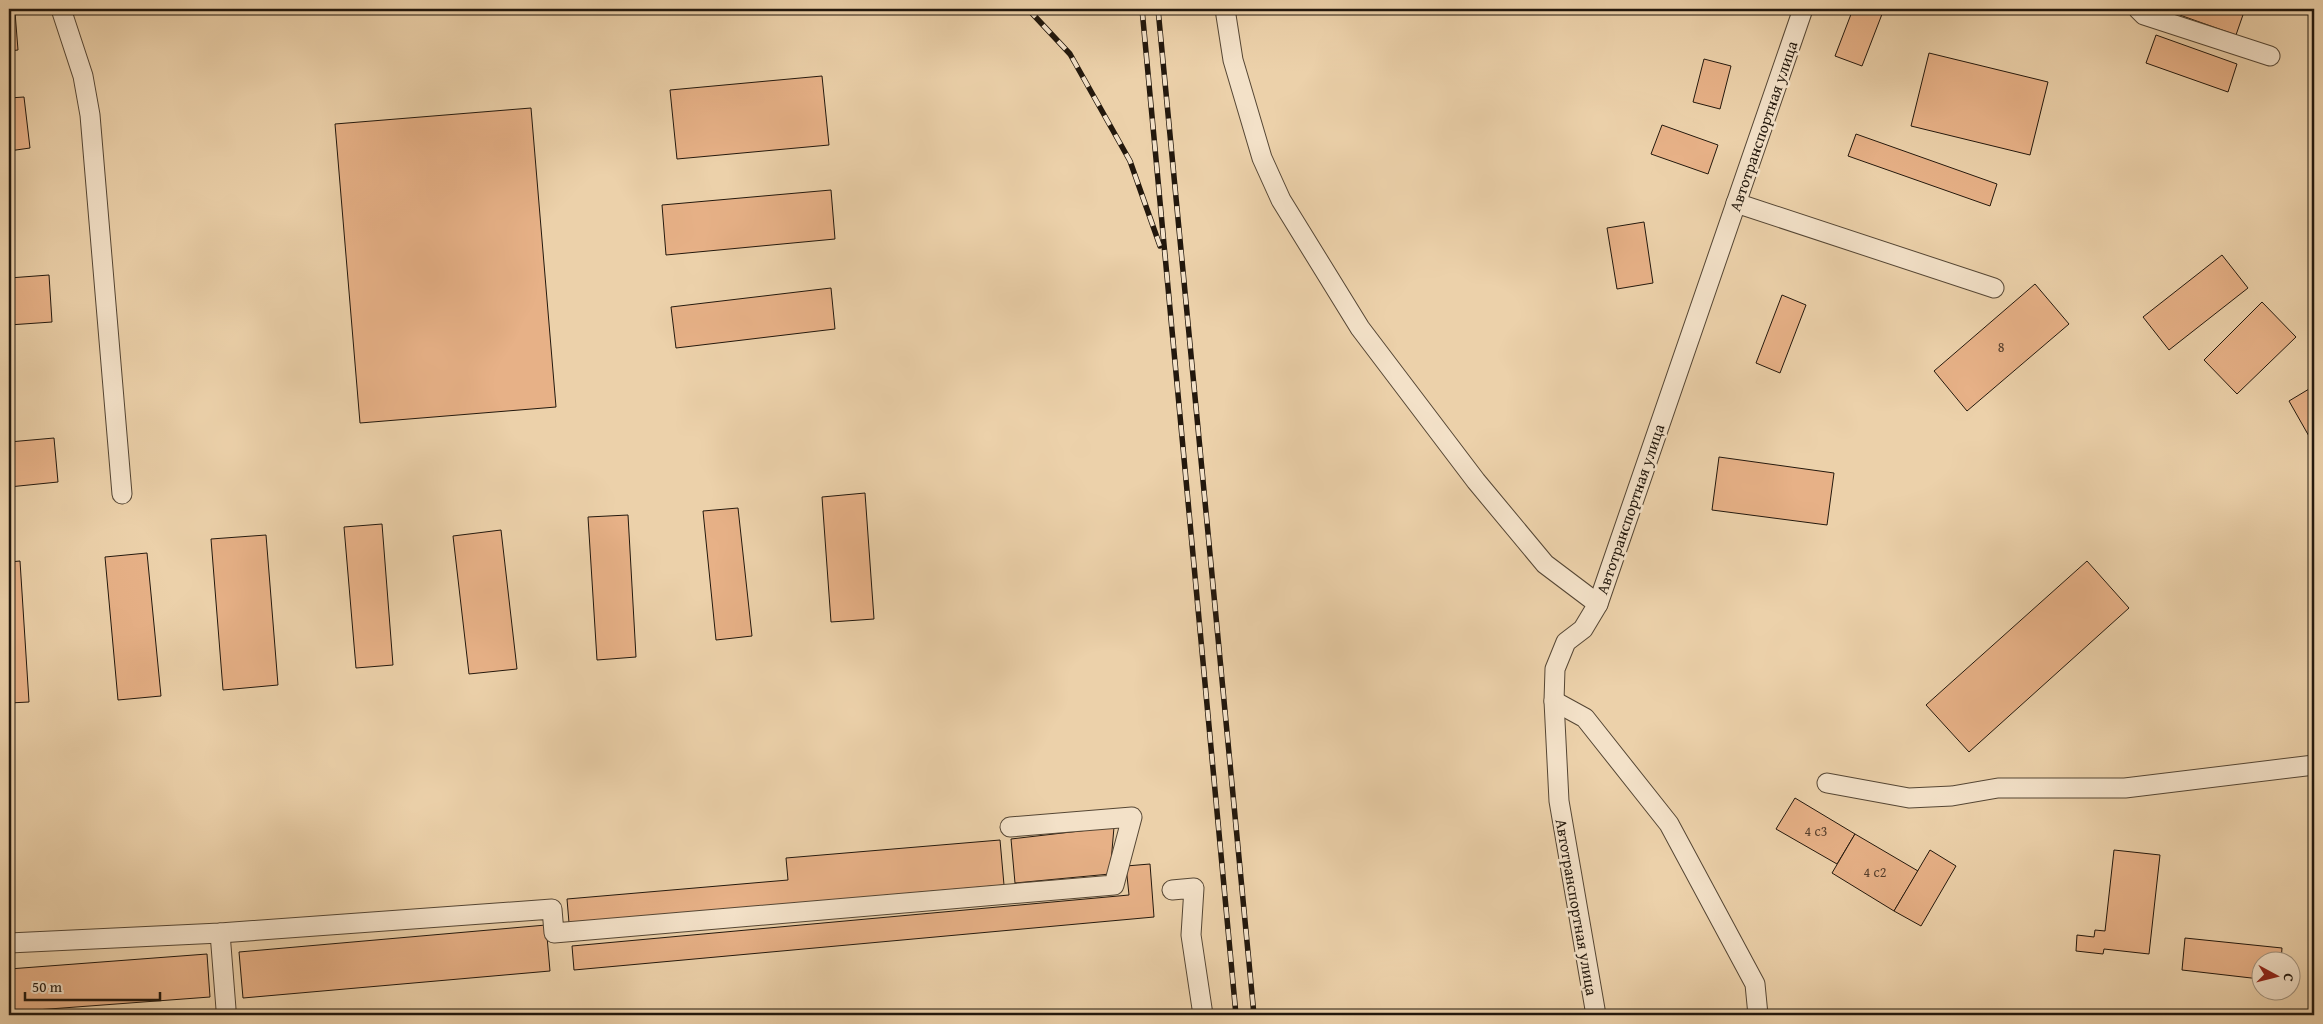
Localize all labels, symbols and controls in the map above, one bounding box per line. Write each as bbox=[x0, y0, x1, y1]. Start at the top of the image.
street label: Автотранспортная улица bbox=[1723, 37, 1804, 215]
house number: 8 bbox=[1998, 337, 2005, 357]
street label: Автотранспортная улица bbox=[1590, 420, 1671, 598]
street label: Автотранспортная улица bbox=[1550, 817, 1604, 998]
house number: 4 с3 bbox=[1805, 821, 1827, 841]
house number: 4 с2 bbox=[1864, 862, 1886, 882]
north arrow bbox=[2250, 952, 2300, 1002]
scale bar bbox=[25, 969, 160, 1001]
text: С bbox=[2278, 972, 2299, 983]
text: 50 m bbox=[32, 976, 63, 997]

